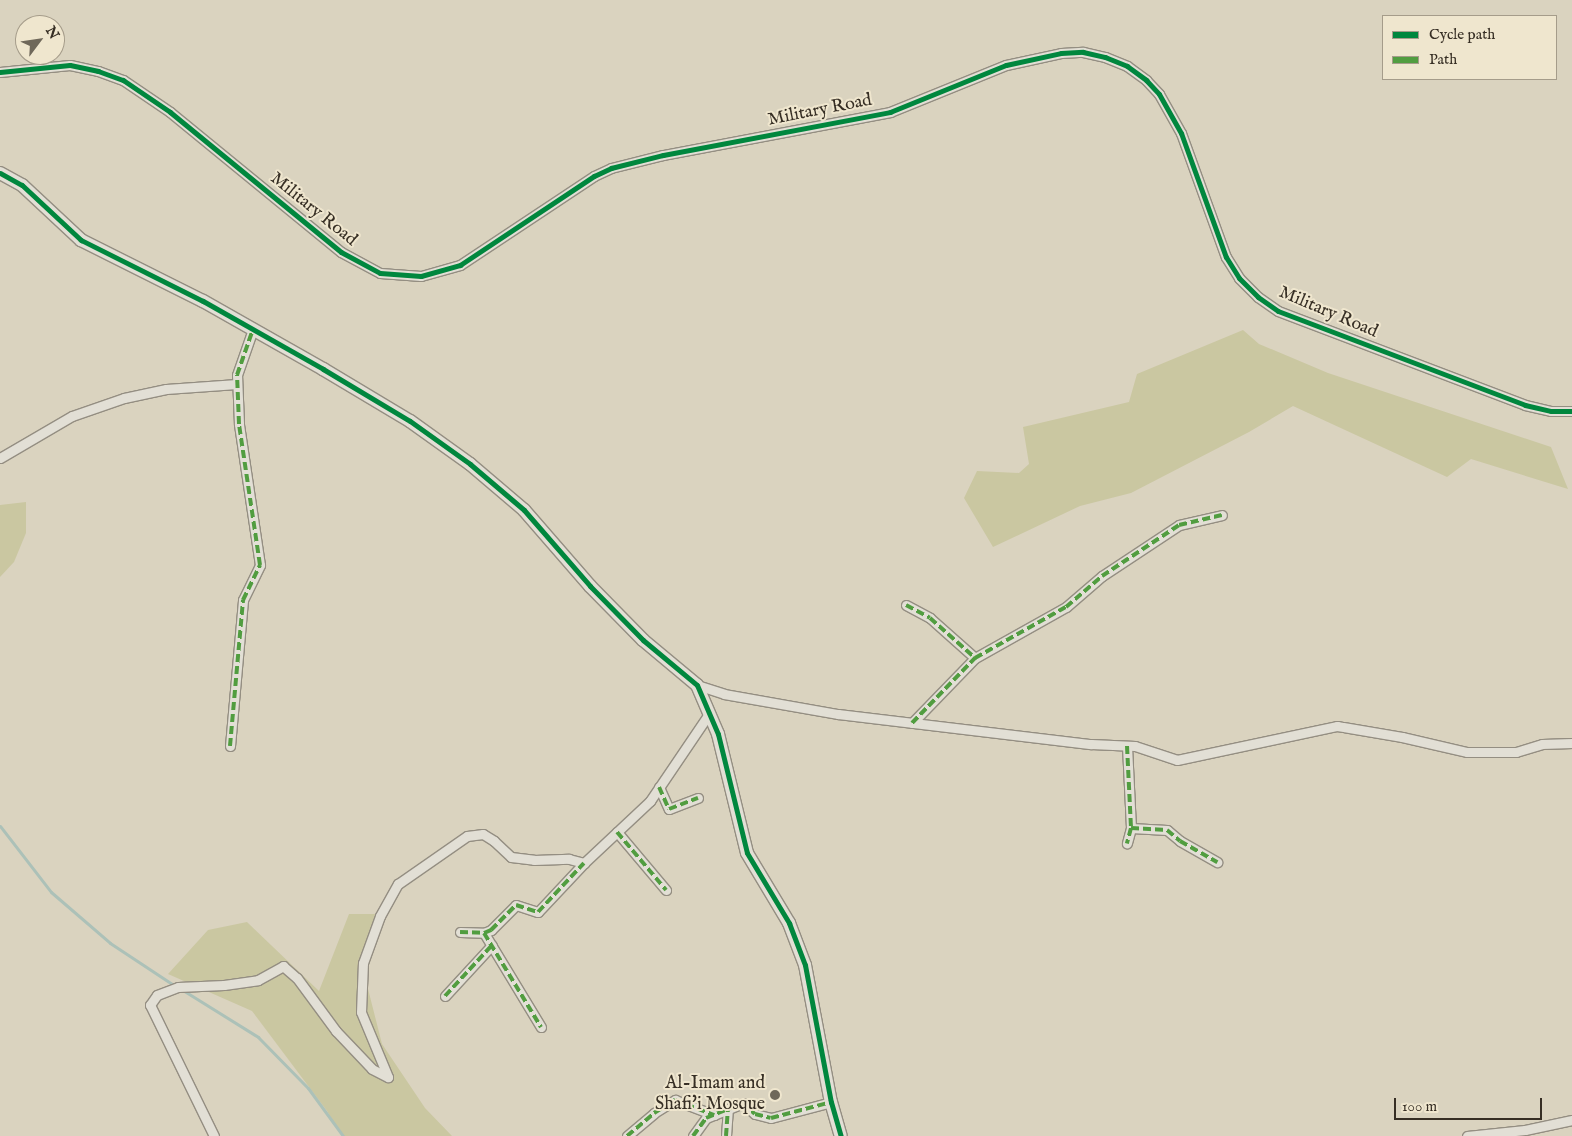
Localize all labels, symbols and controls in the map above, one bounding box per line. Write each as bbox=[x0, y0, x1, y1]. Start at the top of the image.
north arrow bbox=[15, 15, 65, 65]
legend bbox=[1382, 15, 1557, 80]
text: N bbox=[41, 23, 63, 43]
text: Cycle path bbox=[1429, 25, 1495, 44]
text: Path bbox=[1429, 50, 1457, 69]
street label: Military Road bbox=[766, 90, 874, 132]
street label: Military Road bbox=[265, 168, 361, 252]
street label: Military Road bbox=[1275, 282, 1381, 344]
place label: Al-Imam and Shafi'i Mosque bbox=[655, 1074, 765, 1116]
scale bar bbox=[1397, 1088, 1544, 1120]
marker: Al-Imam and Shafi'i Mosque bbox=[769, 1089, 781, 1101]
text: 100 m bbox=[1402, 1097, 1437, 1116]

